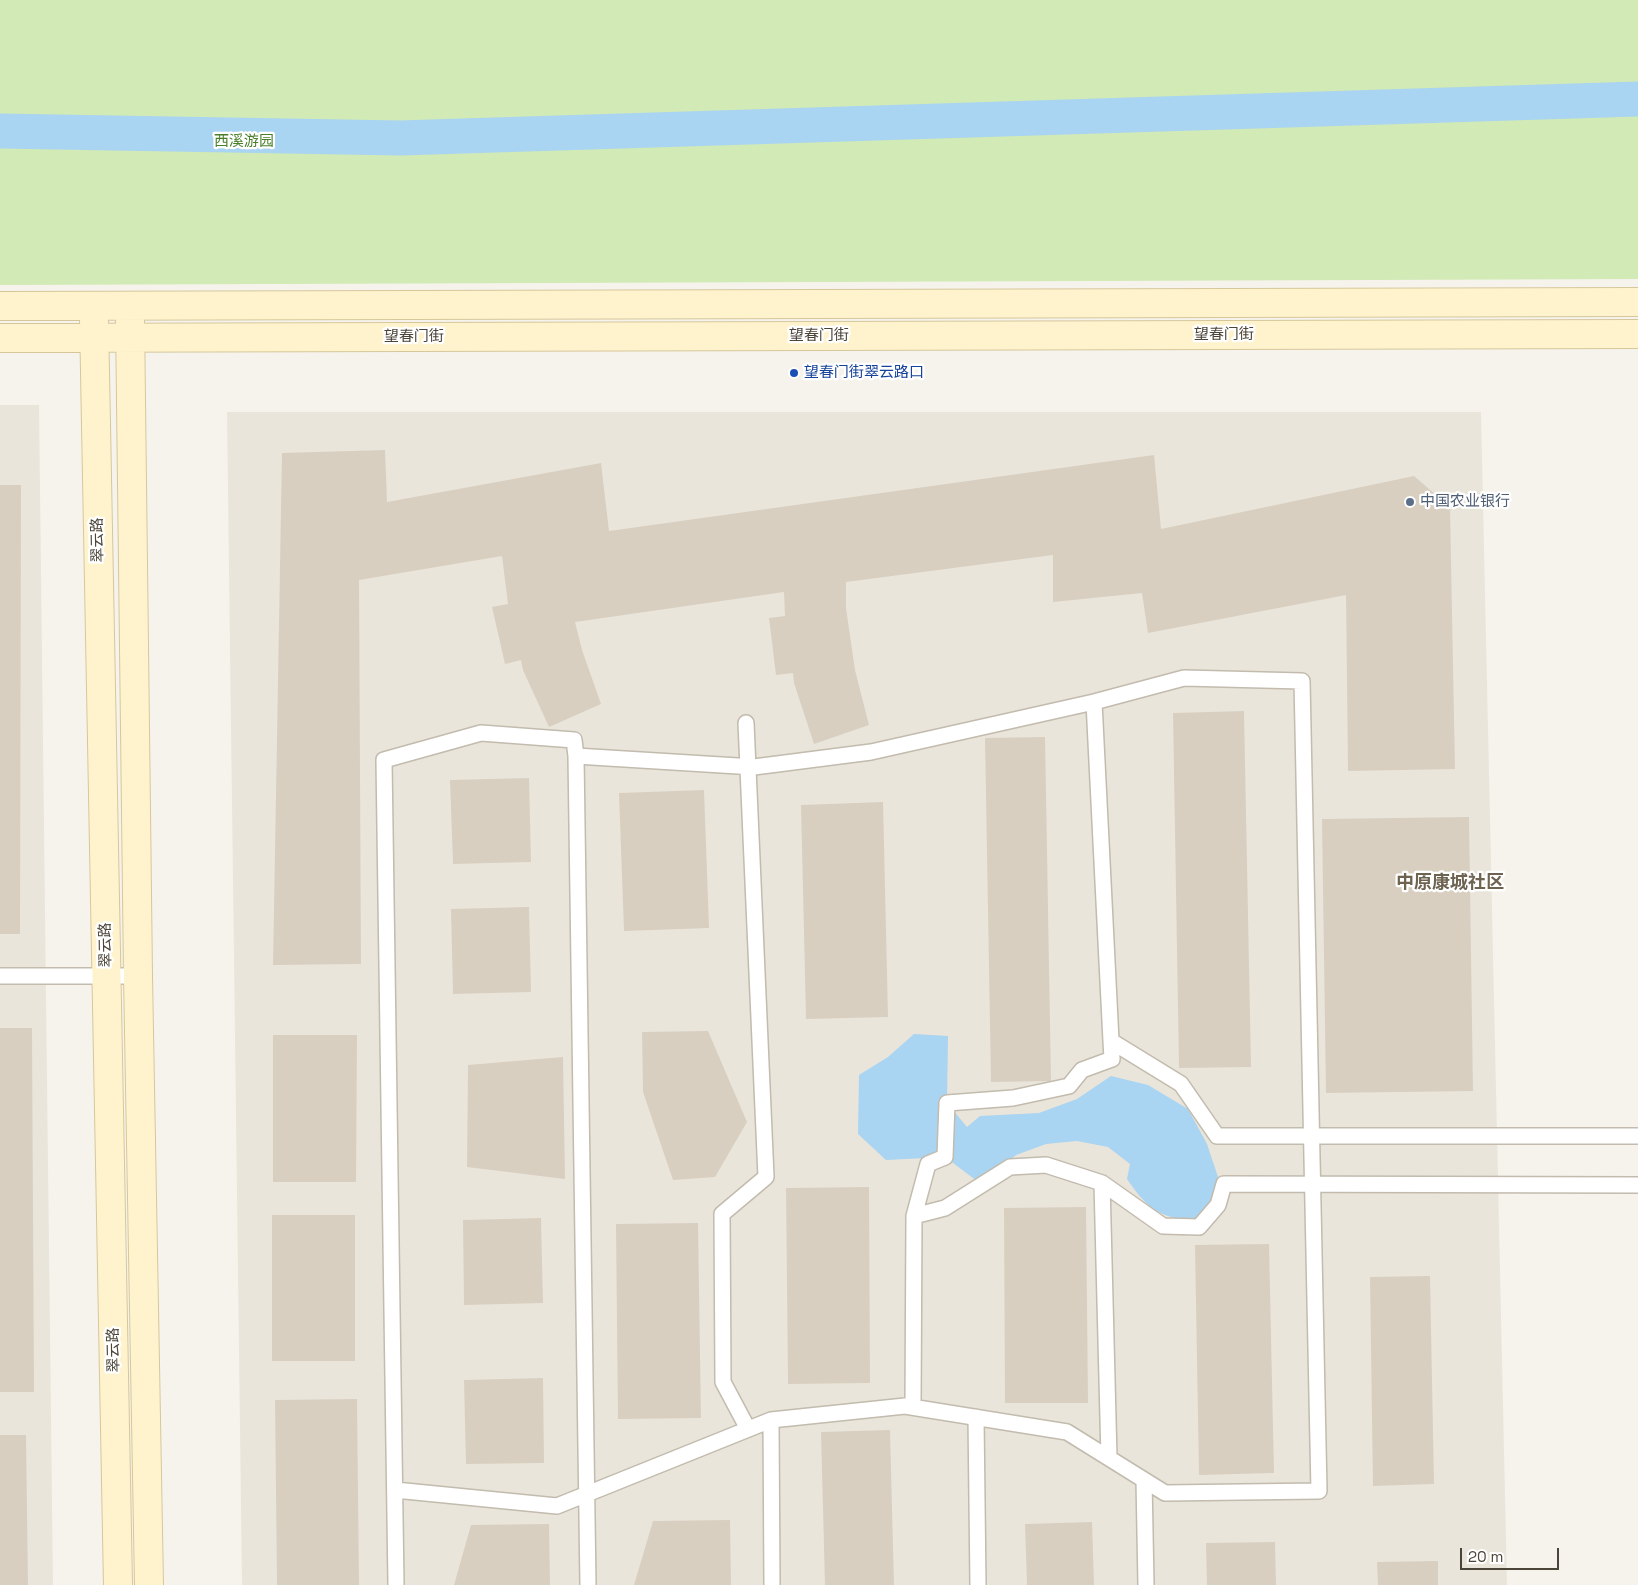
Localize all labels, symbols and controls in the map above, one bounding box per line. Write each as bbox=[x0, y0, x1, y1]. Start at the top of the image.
park label: 西溪游园 bbox=[214, 133, 274, 151]
street label: 望春门街 bbox=[1194, 326, 1254, 344]
street label: 望春门街 bbox=[789, 327, 849, 345]
street label: 望春门街 bbox=[384, 328, 444, 346]
place label: 望春门街翠云路口 bbox=[804, 364, 924, 382]
marker: 望春门街翠云路口 bbox=[788, 367, 800, 379]
place label: 中国农业银行 bbox=[1420, 493, 1510, 511]
marker: 中国农业银行 bbox=[1404, 496, 1416, 508]
street label: 翠云路 bbox=[89, 517, 107, 563]
district label: 中原康城社区 bbox=[1396, 872, 1504, 894]
street label: 翠云路 bbox=[97, 922, 115, 968]
street label: 翠云路 bbox=[105, 1327, 123, 1373]
scale bar bbox=[1463, 1538, 1562, 1570]
text: 20 m bbox=[1468, 1547, 1503, 1566]

